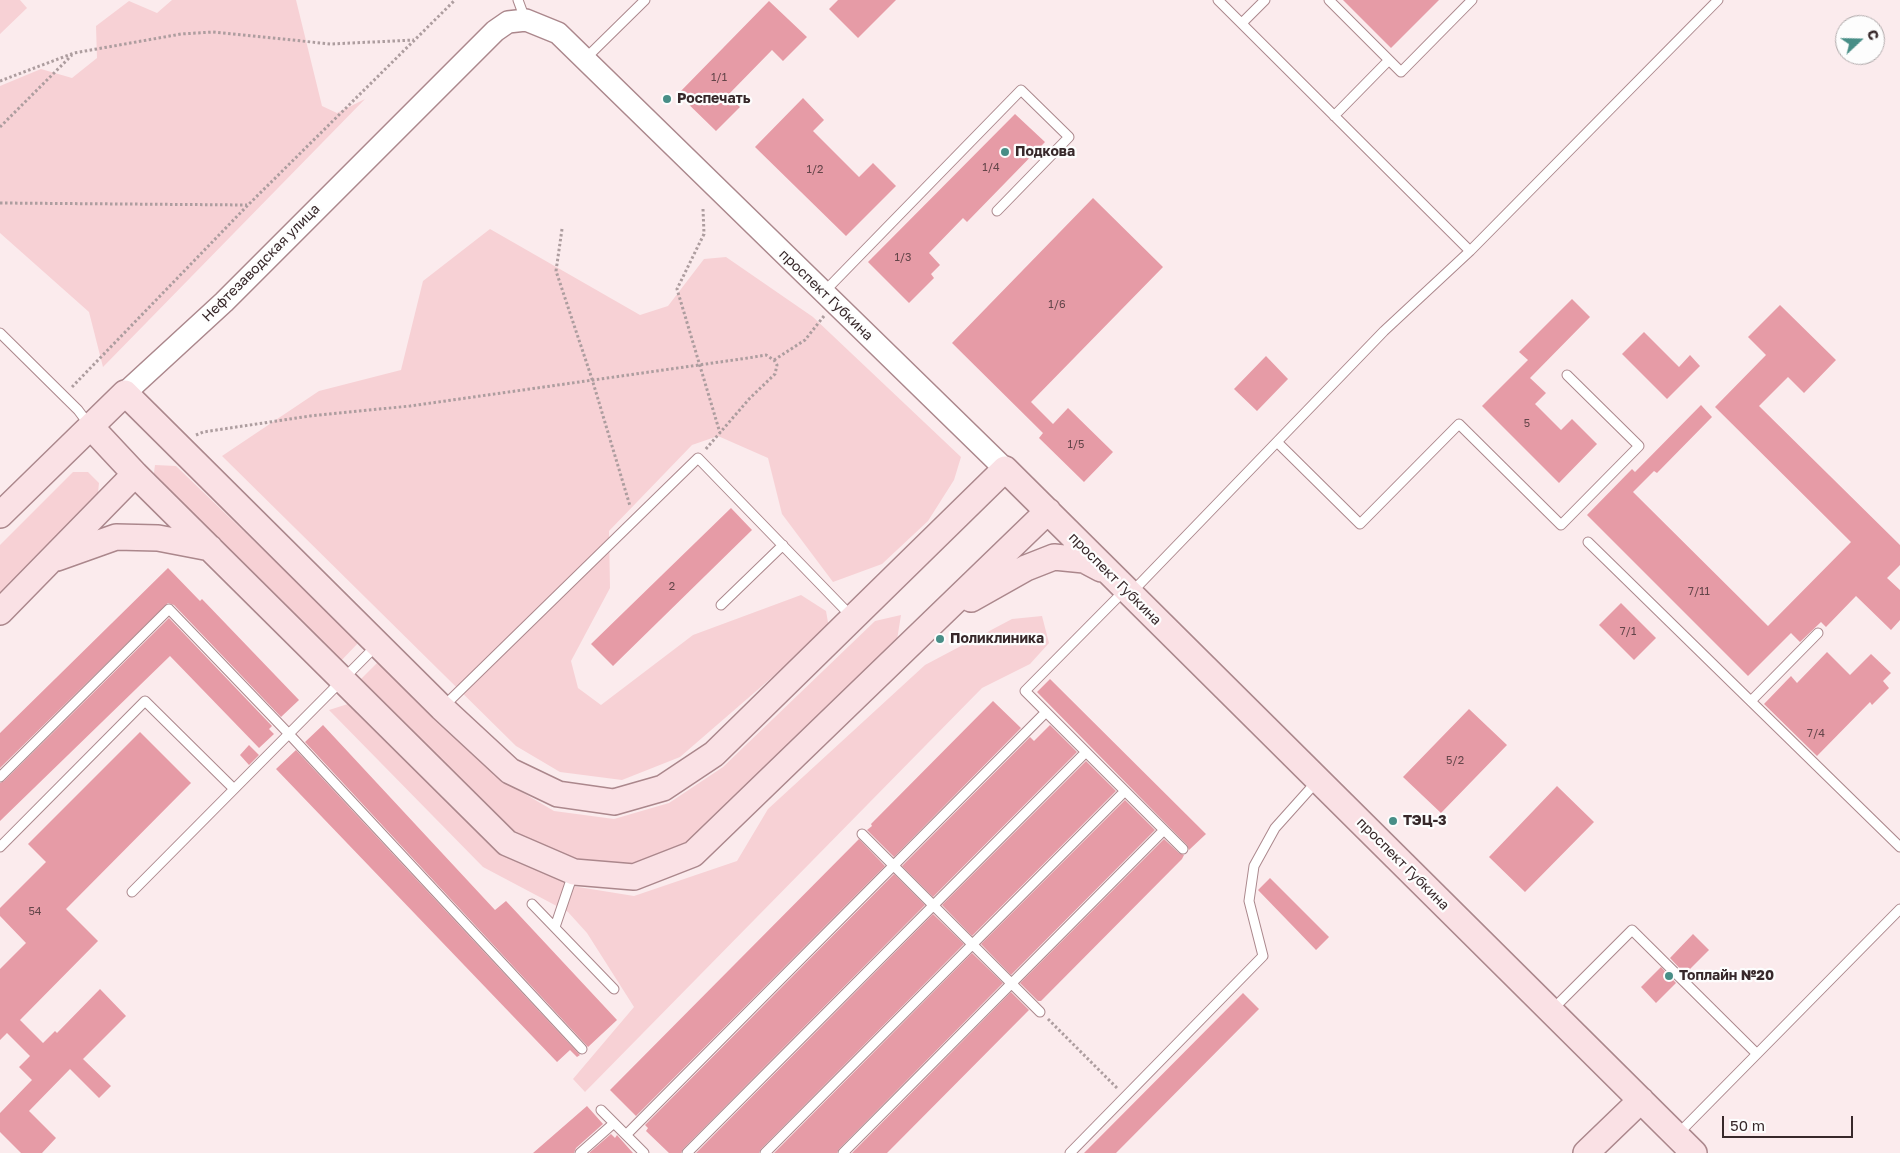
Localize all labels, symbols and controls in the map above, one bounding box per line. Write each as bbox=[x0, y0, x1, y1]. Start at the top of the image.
north arrow bbox=[1835, 15, 1885, 65]
text: С bbox=[1864, 27, 1883, 42]
house number: 1/1 bbox=[711, 71, 727, 85]
place label: Роспечать bbox=[677, 91, 750, 107]
marker: Роспечать bbox=[661, 93, 673, 105]
place label: Подкова bbox=[1015, 144, 1075, 160]
marker: Подкова bbox=[999, 146, 1011, 158]
house number: 1/4 bbox=[982, 161, 1000, 175]
house number: 1/2 bbox=[807, 163, 823, 177]
street label: Нефтезаводская улица bbox=[199, 201, 323, 325]
street label: проспект Губкина bbox=[776, 246, 876, 344]
house number: 1/3 bbox=[894, 251, 912, 265]
house number: 1/6 bbox=[1048, 298, 1066, 312]
house number: 5 bbox=[1524, 417, 1530, 431]
house number: 1/5 bbox=[1068, 438, 1084, 452]
street label: проспект Губкина bbox=[1065, 529, 1165, 629]
house number: 2 bbox=[669, 580, 675, 594]
house number: 7/11 bbox=[1688, 585, 1710, 599]
house number: 7/1 bbox=[1620, 625, 1636, 639]
place label: Поликлиника bbox=[950, 631, 1044, 647]
marker: Поликлиника bbox=[934, 633, 946, 645]
house number: 7/4 bbox=[1807, 727, 1825, 741]
house number: 5/2 bbox=[1446, 754, 1464, 768]
place label: ТЭЦ-3 bbox=[1403, 813, 1447, 829]
street label: проспект Губкина bbox=[1353, 814, 1453, 914]
marker: ТЭЦ-3 bbox=[1387, 815, 1399, 827]
house number: 54 bbox=[28, 905, 42, 919]
place label: Топлайн №20 bbox=[1679, 968, 1774, 984]
marker: Топлайн №20 bbox=[1663, 970, 1675, 982]
scale bar bbox=[1725, 1106, 1856, 1138]
text: 50 m bbox=[1730, 1116, 1765, 1134]

